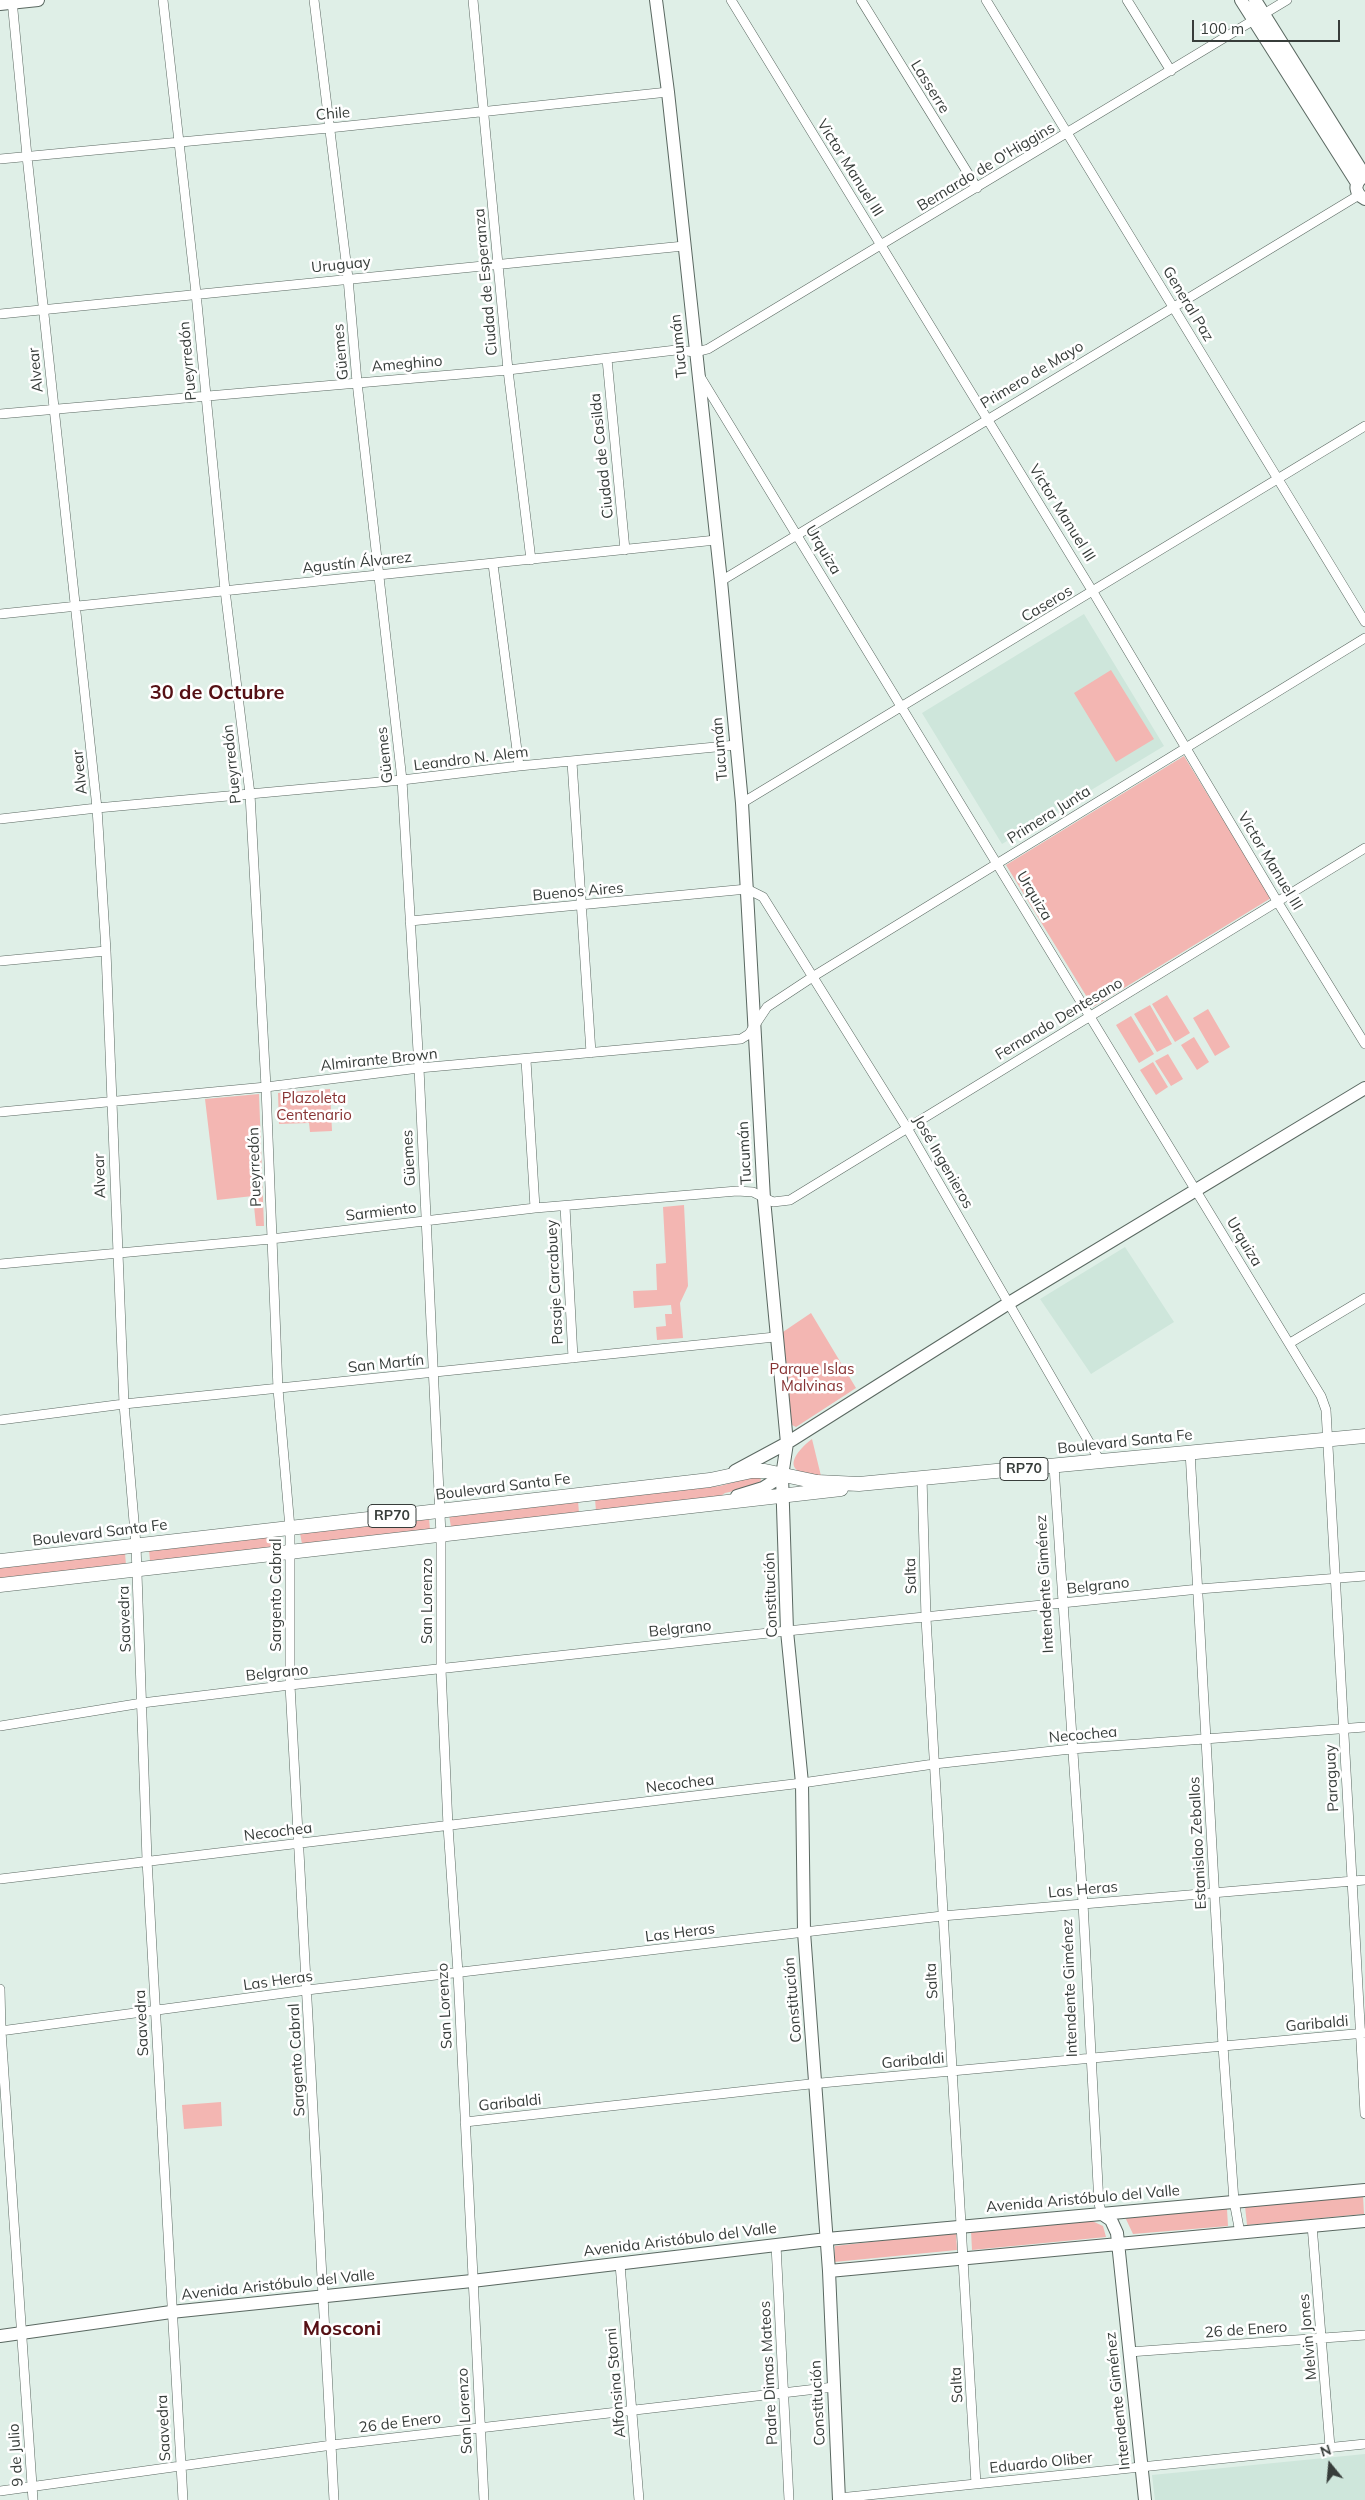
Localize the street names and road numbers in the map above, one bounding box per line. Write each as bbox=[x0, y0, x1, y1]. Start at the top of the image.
street label: Lasserre bbox=[907, 57, 953, 117]
street label: Chile bbox=[315, 104, 351, 124]
street label: Victor Manuel III bbox=[813, 116, 887, 220]
street label: Bernardo de O'Higgins bbox=[914, 119, 1058, 215]
street label: Ciudad de Esperanza bbox=[471, 208, 501, 356]
street label: Uruguay bbox=[310, 253, 372, 277]
street label: General Paz bbox=[1159, 263, 1217, 345]
street label: Tucumán bbox=[667, 313, 691, 379]
street label: Pueyrredón bbox=[176, 321, 200, 401]
street label: Güemes bbox=[330, 323, 352, 381]
street label: Primero de Mayo bbox=[977, 337, 1087, 413]
street label: Alvear bbox=[25, 347, 47, 393]
street label: Ameghino bbox=[371, 352, 443, 376]
street label: Ciudad de Casilda bbox=[586, 392, 618, 520]
street label: Victor Manuel III bbox=[1025, 461, 1099, 565]
street label: Urquiza bbox=[801, 522, 845, 578]
street label: Agustín Álvarez bbox=[301, 548, 413, 578]
street label: Caseros bbox=[1018, 582, 1076, 626]
street label: Tucumán bbox=[708, 717, 732, 781]
street label: Pueyrredón bbox=[219, 723, 245, 805]
street label: Güemes bbox=[373, 726, 397, 784]
street label: Leandro N. Alem bbox=[413, 743, 529, 775]
street label: Alvear bbox=[69, 749, 91, 795]
street label: Primera Junta bbox=[1004, 782, 1094, 848]
street label: Victor Manuel III bbox=[1234, 809, 1306, 913]
street label: Urquiza bbox=[1012, 868, 1056, 924]
street label: Buenos Aires bbox=[532, 879, 624, 905]
street label: Fernando Dentesano bbox=[992, 974, 1126, 1064]
street label: Almirante Brown bbox=[320, 1045, 438, 1075]
street label: José Ingenieros bbox=[909, 1112, 977, 1212]
street label: Tucumán bbox=[734, 1121, 756, 1185]
street label: Pueyrredón bbox=[245, 1127, 265, 1207]
street label: Güemes bbox=[399, 1129, 419, 1187]
street label: Alvear bbox=[90, 1153, 110, 1199]
street label: Sarmiento bbox=[345, 1199, 417, 1225]
street label: Urquiza bbox=[1222, 1214, 1266, 1270]
street label: Pasaje Carcabuey bbox=[543, 1219, 567, 1345]
street label: San Martín bbox=[347, 1351, 425, 1377]
street label: Boulevard Santa Fe bbox=[1057, 1426, 1193, 1458]
road number: RP70 bbox=[1000, 1458, 1048, 1480]
street label: Boulevard Santa Fe bbox=[435, 1470, 571, 1504]
road number: RP70 bbox=[368, 1504, 416, 1528]
street label: Intendente Giménez bbox=[1032, 1514, 1058, 1654]
street label: Boulevard Santa Fe bbox=[32, 1516, 168, 1550]
street label: Sargento Cabral bbox=[267, 1538, 285, 1652]
street label: Constitución bbox=[761, 1552, 781, 1638]
street label: San Lorenzo bbox=[418, 1558, 436, 1644]
street label: Salta bbox=[901, 1558, 921, 1594]
street label: Belgrano bbox=[1066, 1574, 1130, 1598]
street label: Saavedra bbox=[115, 1585, 135, 1653]
street label: Belgrano bbox=[648, 1617, 712, 1641]
street label: Belgrano bbox=[245, 1661, 309, 1685]
street label: Necochea bbox=[1048, 1723, 1118, 1747]
street label: Paraguay bbox=[1321, 1744, 1343, 1812]
street label: Necochea bbox=[645, 1771, 715, 1797]
street label: Estanislao Zeballos bbox=[1186, 1776, 1210, 1910]
street label: Necochea bbox=[243, 1819, 313, 1845]
street label: Las Heras bbox=[1047, 1878, 1119, 1902]
street label: Intendente Giménez bbox=[1059, 1918, 1081, 2058]
street label: Las Heras bbox=[644, 1920, 716, 1946]
street label: Constitución bbox=[780, 1957, 806, 2043]
street label: San Lorenzo bbox=[434, 1962, 456, 2050]
street label: Salta bbox=[922, 1962, 942, 2000]
street label: Las Heras bbox=[242, 1967, 314, 1995]
street label: Saavedra bbox=[131, 1989, 153, 2057]
street label: Sargento Cabral bbox=[285, 2003, 309, 2117]
street label: Garibaldi bbox=[1285, 2012, 1349, 2036]
street label: Garibaldi bbox=[881, 2049, 945, 2073]
street label: Garibaldi bbox=[478, 2091, 542, 2115]
street label: Avenida Aristóbulo del Valle bbox=[985, 2182, 1181, 2216]
street label: Avenida Aristóbulo del Valle bbox=[582, 2219, 778, 2261]
street label: Avenida Aristóbulo del Valle bbox=[180, 2266, 376, 2304]
street label: Melvin Jones bbox=[1295, 2293, 1321, 2381]
street label: Padre Dimas Mateos bbox=[756, 2300, 782, 2446]
street label: 26 de Enero bbox=[1204, 2318, 1288, 2342]
street label: Alfonsina Storni bbox=[602, 2327, 630, 2439]
street label: Intendente Giménez bbox=[1102, 2331, 1134, 2471]
street label: Constitución bbox=[807, 2360, 829, 2446]
street label: Salta bbox=[947, 2366, 967, 2404]
street label: San Lorenzo bbox=[454, 2367, 476, 2455]
street label: Saavedra bbox=[153, 2394, 175, 2462]
street label: 26 de Enero bbox=[358, 2409, 442, 2437]
street label: 9 de Julio bbox=[5, 2423, 27, 2487]
street label: Eduardo Oliber bbox=[989, 2449, 1093, 2477]

